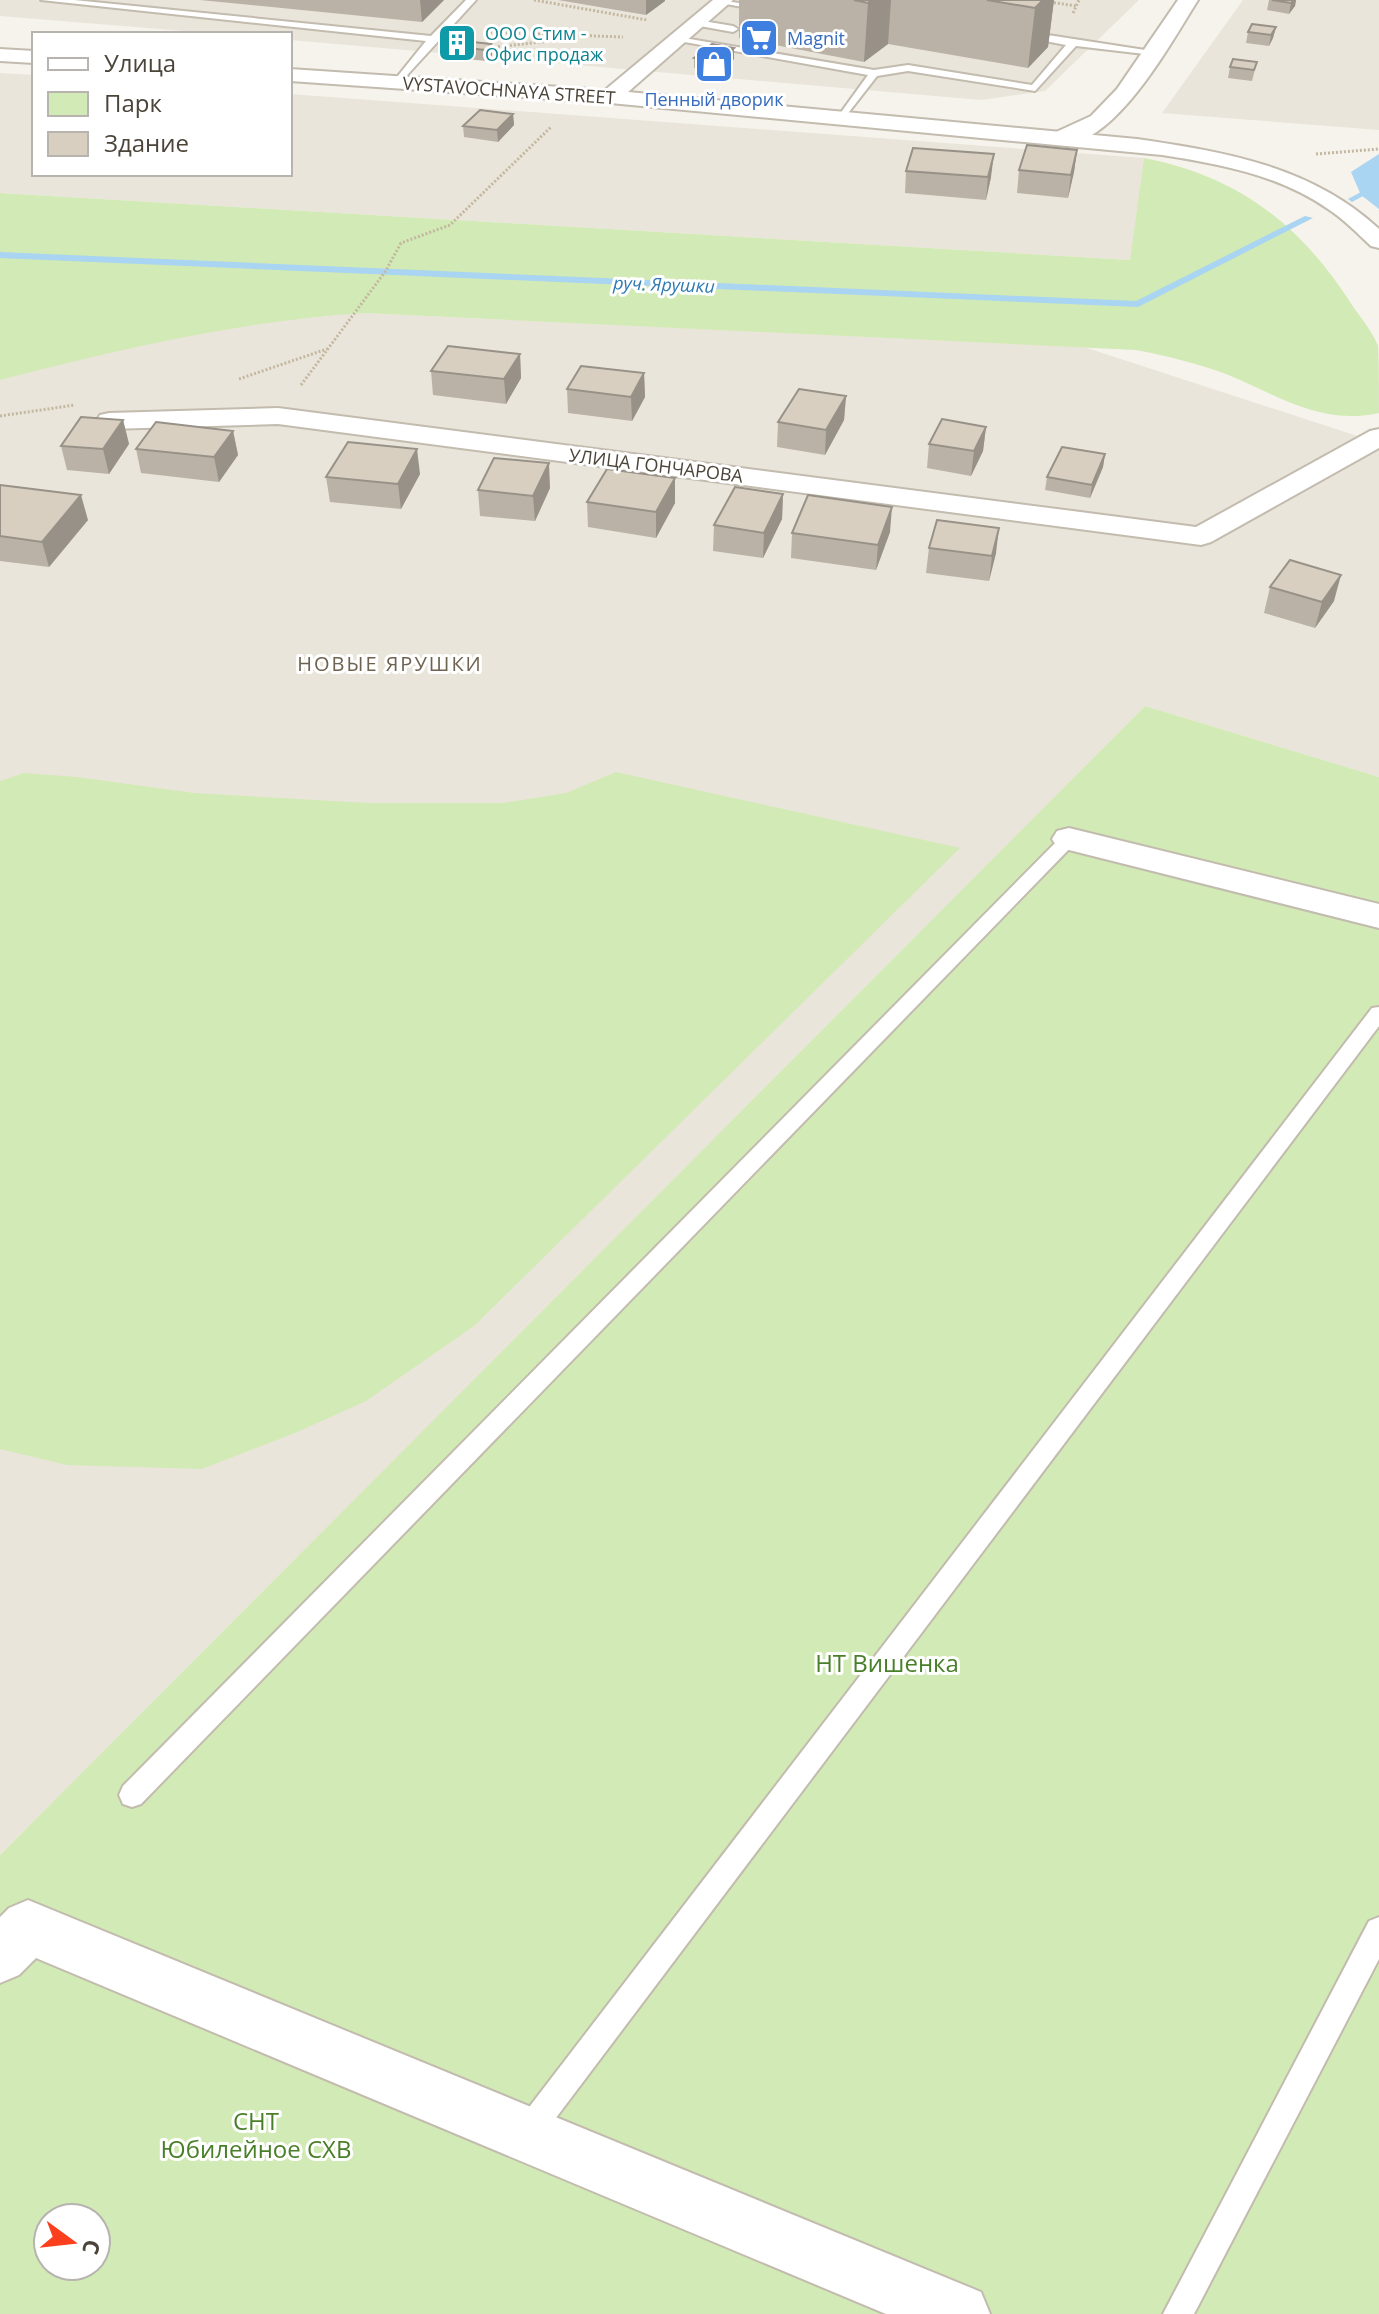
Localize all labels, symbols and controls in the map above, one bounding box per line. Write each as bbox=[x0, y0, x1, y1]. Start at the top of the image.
supermarket icon: Magnit bbox=[738, 17, 780, 59]
place label: ООО Стим - Офис продаж bbox=[485, 21, 604, 66]
building icon: ООО Стим - Офис продаж bbox=[436, 22, 478, 64]
place label: Magnit bbox=[787, 26, 845, 50]
legend bbox=[32, 32, 292, 176]
shop icon: Пенный дворик bbox=[693, 43, 735, 85]
text: Улица bbox=[104, 46, 176, 79]
street label: VYSTAVOCHNAYA STREET bbox=[402, 71, 616, 109]
text: Парк bbox=[104, 86, 162, 119]
place label: Пенный дворик bbox=[644, 87, 784, 111]
text: Здание bbox=[104, 126, 189, 159]
water label: руч. Ярушки bbox=[612, 270, 715, 298]
street label: УЛИЦА ГОНЧАРОВА bbox=[568, 442, 745, 488]
district label: НОВЫЕ ЯРУШКИ bbox=[297, 650, 483, 677]
park label: НТ Вишенка bbox=[815, 1646, 959, 1679]
park label: СНТ Юбилейное СХВ bbox=[161, 2104, 351, 2165]
north arrow bbox=[32, 2202, 112, 2282]
text: С bbox=[76, 2237, 109, 2258]

